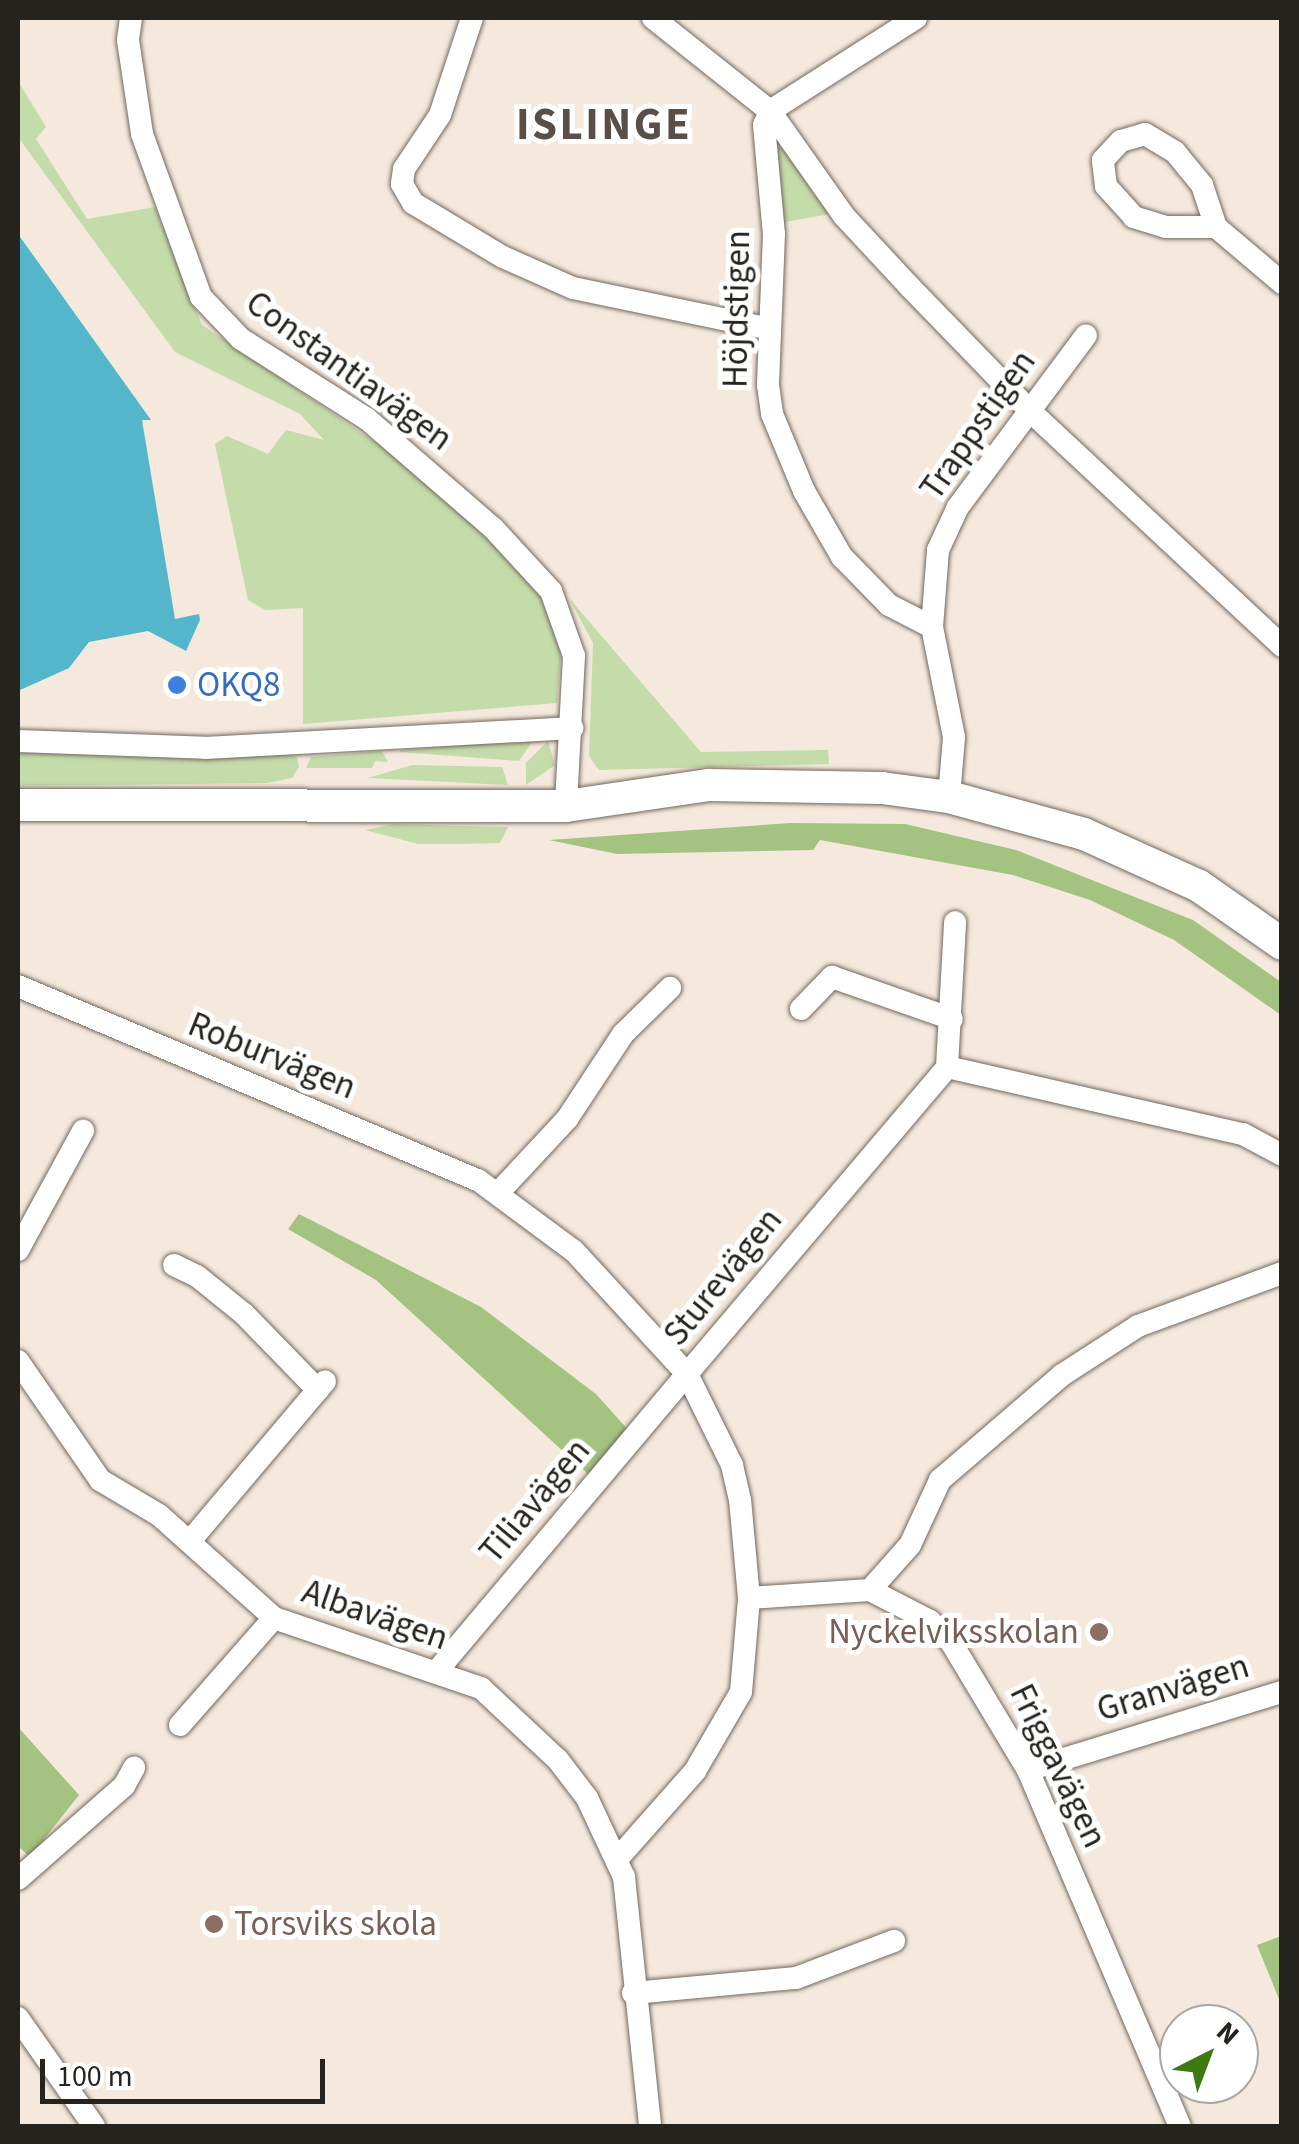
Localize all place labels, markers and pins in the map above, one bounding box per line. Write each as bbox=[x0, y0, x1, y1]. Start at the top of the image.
place label: OKQ8 bbox=[197, 664, 280, 706]
marker: OKQ8 bbox=[166, 674, 188, 696]
place label: Nyckelviksskolan bbox=[828, 1611, 1079, 1653]
marker: Nyckelviksskolan bbox=[1088, 1621, 1110, 1643]
place label: Torsviks skola bbox=[234, 1903, 437, 1945]
marker: Torsviks skola bbox=[203, 1913, 225, 1935]

